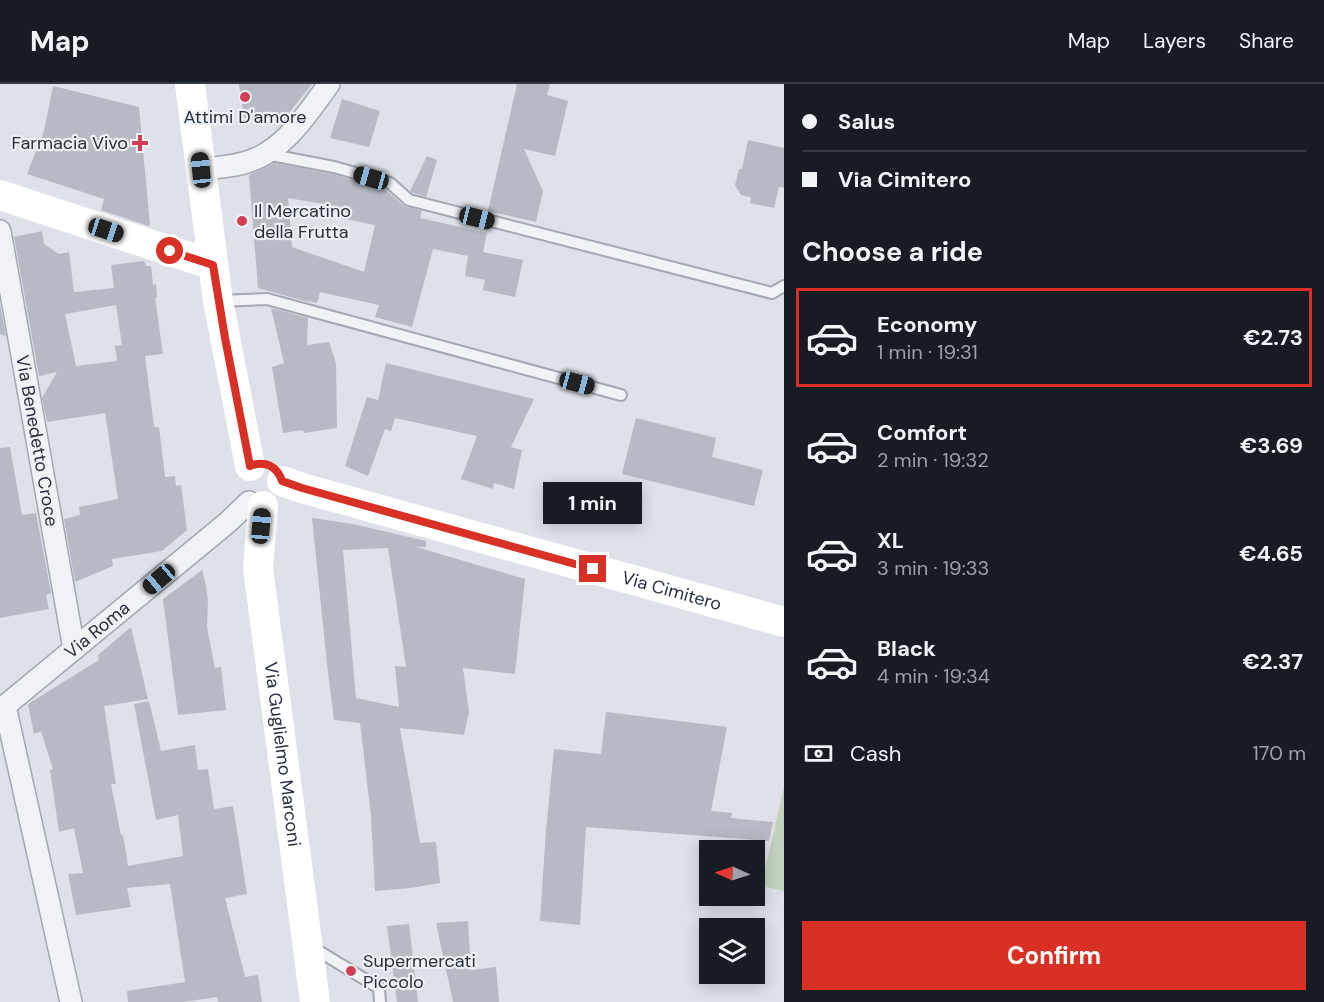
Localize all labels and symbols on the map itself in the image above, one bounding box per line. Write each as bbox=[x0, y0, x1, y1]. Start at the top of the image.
marker: Attimi D'amore bbox=[238, 90, 252, 104]
place label: Attimi D'amore bbox=[183, 105, 307, 129]
place label: Farmacia Vivo bbox=[11, 131, 128, 155]
marker: Farmacia Vivo bbox=[133, 136, 147, 150]
car bbox=[190, 151, 212, 189]
car bbox=[351, 164, 391, 192]
place label: Il Mercatino della Frutta bbox=[254, 199, 351, 244]
car bbox=[457, 205, 497, 231]
marker: Il Mercatino della Frutta bbox=[235, 214, 249, 228]
car bbox=[86, 216, 126, 244]
route start bbox=[156, 237, 183, 264]
street label: Via Benedetto Croce bbox=[10, 353, 64, 528]
car bbox=[557, 370, 597, 396]
callout: 1 min bbox=[544, 482, 642, 524]
car bbox=[250, 507, 272, 545]
route end bbox=[579, 555, 606, 582]
car bbox=[139, 561, 179, 597]
street label: Via Cimitero bbox=[619, 565, 724, 616]
street label: Via Roma bbox=[60, 596, 135, 664]
street label: Via Guglielmo Marconi bbox=[258, 660, 306, 848]
north arrow bbox=[699, 840, 765, 906]
place label: Supermercati Piccolo bbox=[363, 949, 476, 994]
marker: Supermercati Piccolo bbox=[344, 964, 358, 978]

